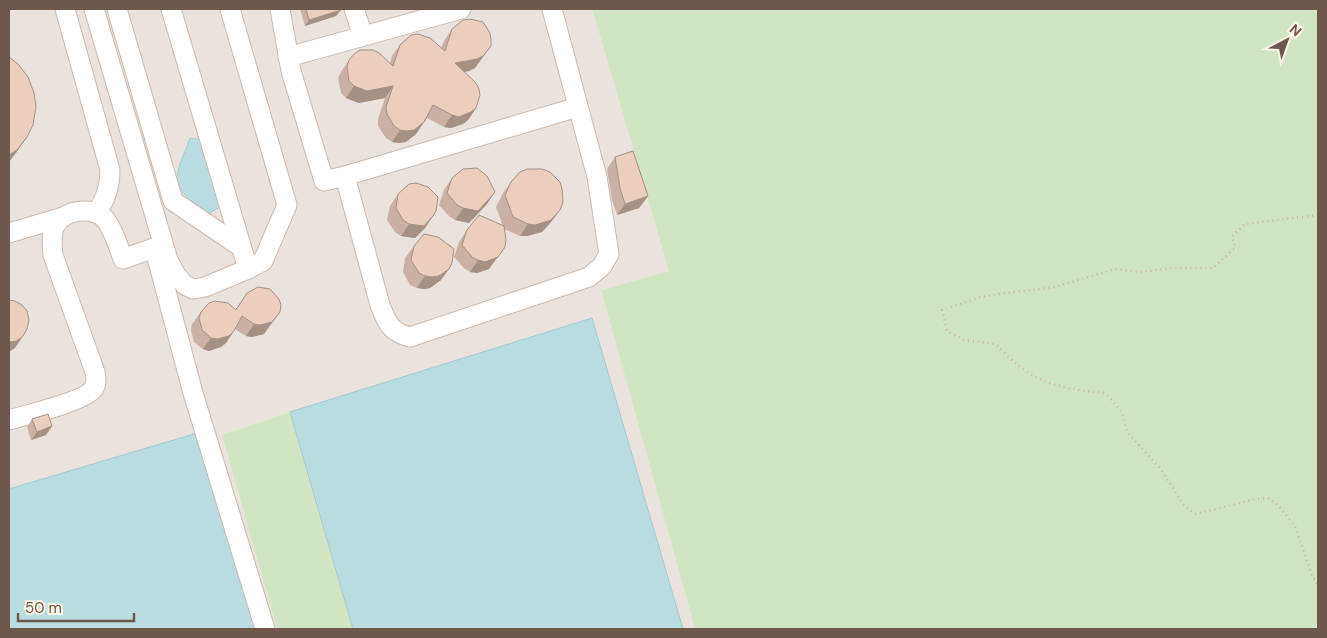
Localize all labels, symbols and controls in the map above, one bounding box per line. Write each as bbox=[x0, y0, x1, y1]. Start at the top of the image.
north arrow bbox=[1262, 15, 1312, 65]
text: N bbox=[1286, 20, 1305, 40]
scale bar bbox=[18, 590, 134, 622]
text: 50 m bbox=[25, 598, 62, 618]

